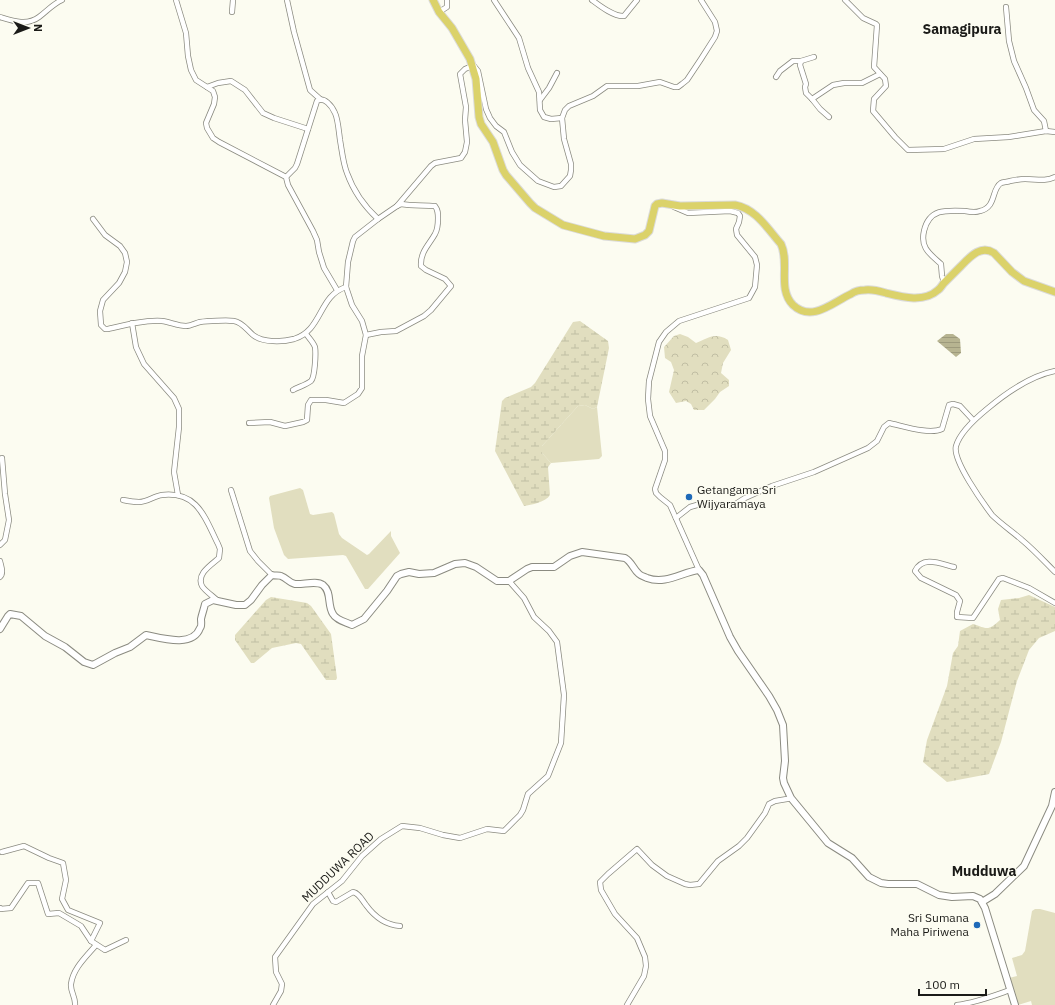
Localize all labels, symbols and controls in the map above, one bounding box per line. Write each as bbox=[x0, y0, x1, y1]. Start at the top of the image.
north arrow bbox=[8, 8, 48, 48]
district label: Samagipura bbox=[922, 20, 1002, 38]
text: N bbox=[31, 24, 45, 32]
place label: Getangama Sri Wijyaramaya bbox=[697, 482, 776, 511]
marker: Getangama Sri Wijyaramaya bbox=[684, 492, 694, 502]
street label: MUDDUWA ROAD bbox=[298, 828, 377, 905]
district label: Mudduwa bbox=[952, 862, 1016, 880]
place label: Sri Sumana Maha Piriwena bbox=[890, 910, 970, 939]
marker: Sri Sumana Maha Piriwena bbox=[972, 920, 982, 930]
scale bar bbox=[919, 971, 986, 997]
text: 100 m bbox=[925, 977, 960, 992]

